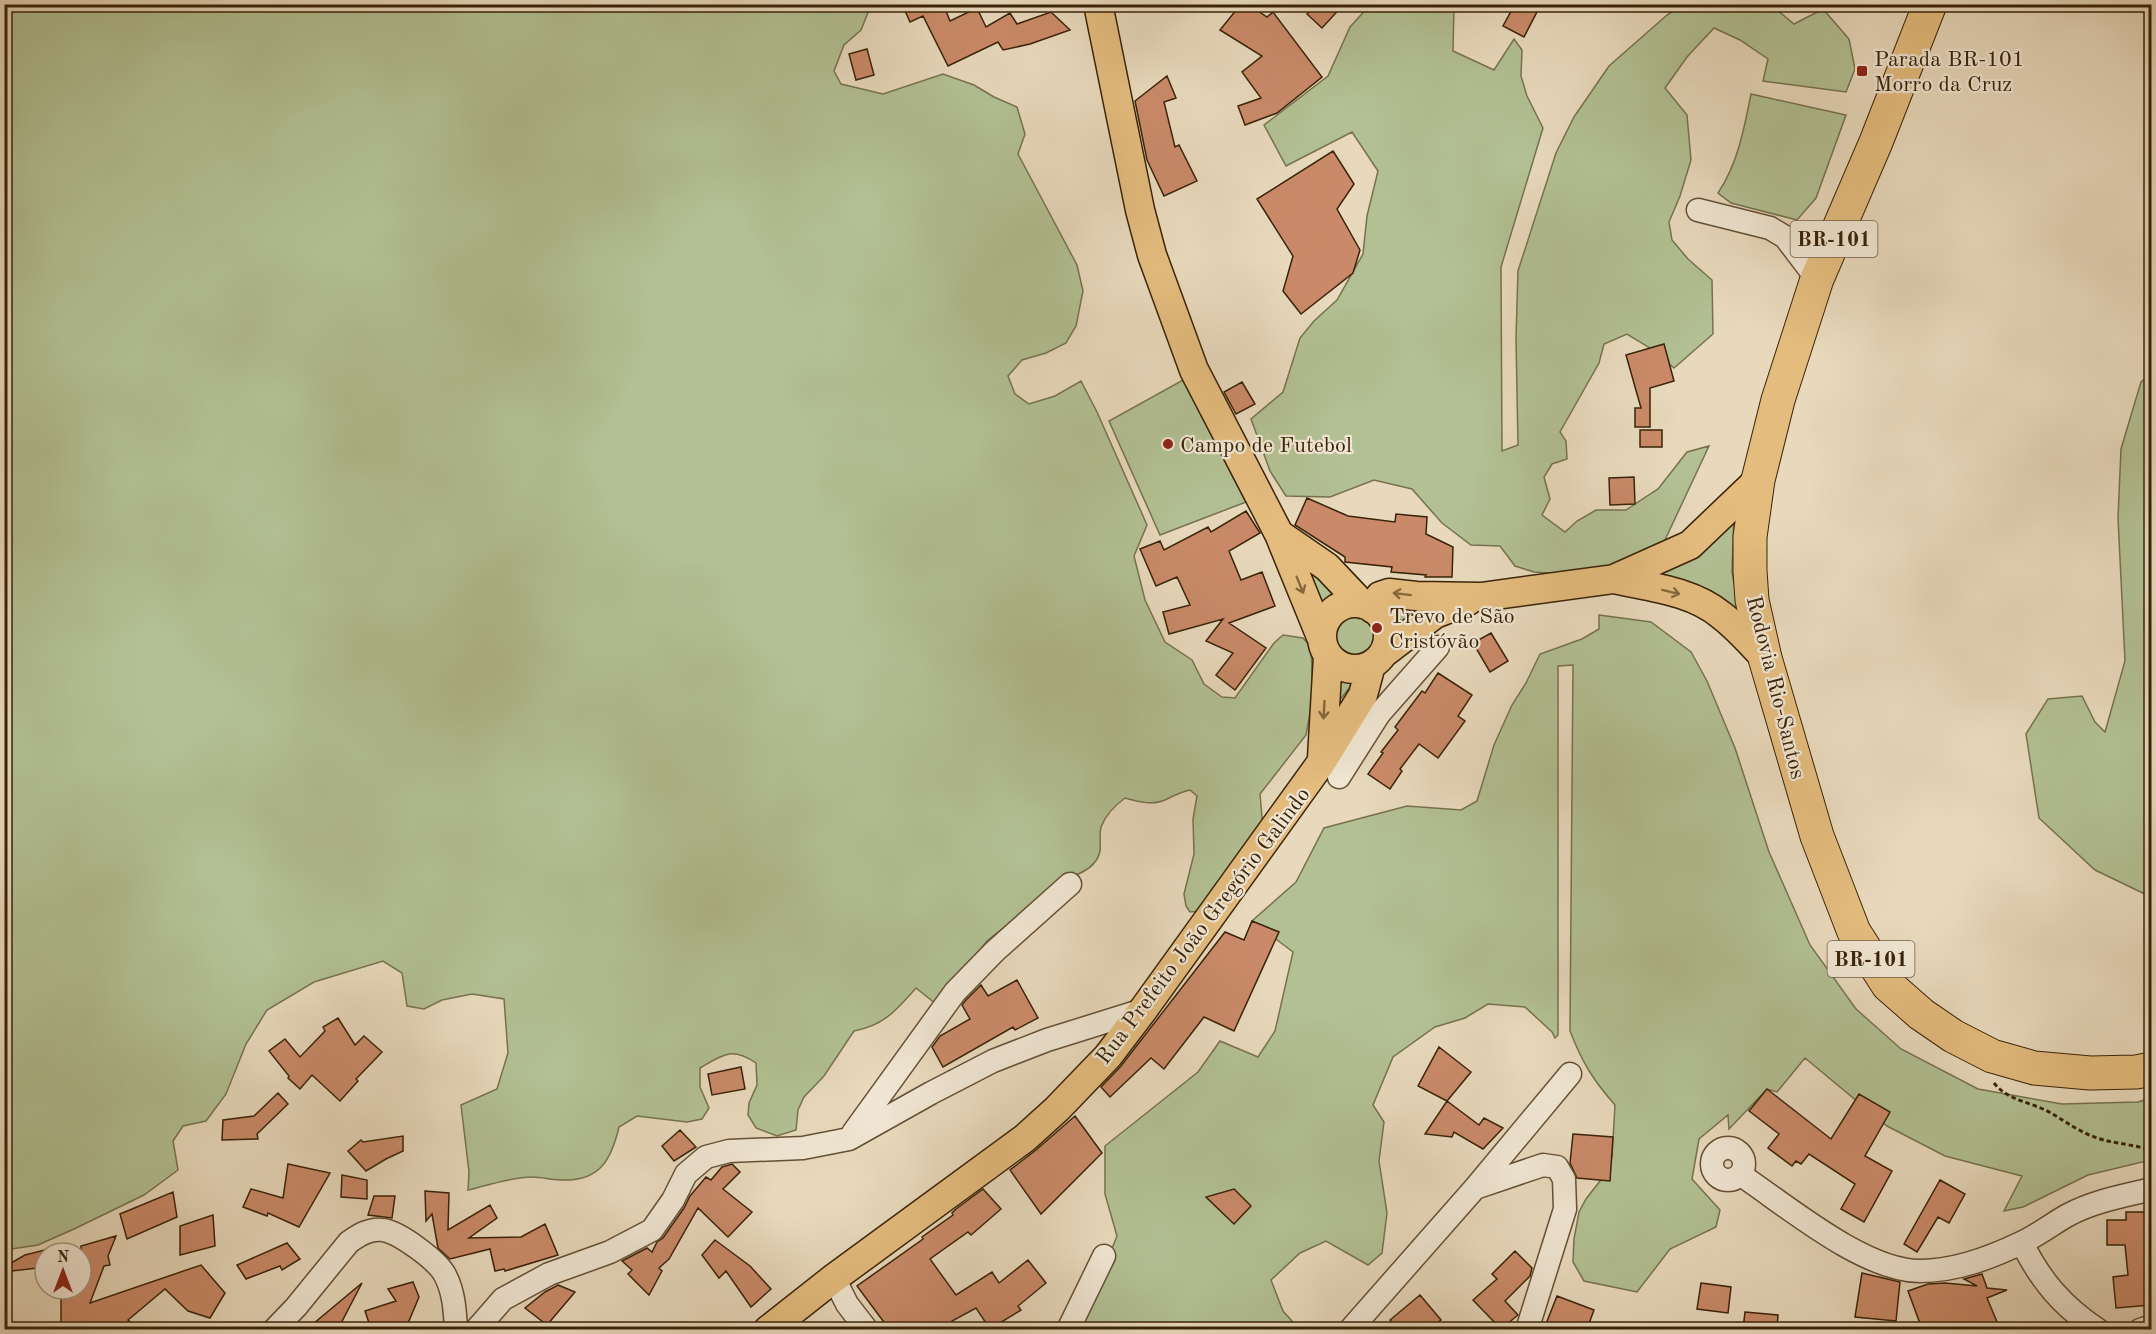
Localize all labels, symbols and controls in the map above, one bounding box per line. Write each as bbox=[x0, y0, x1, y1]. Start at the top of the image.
place label: Parada BR-101 Morro da Cruz bbox=[1874, 49, 2025, 96]
marker: Parada BR-101 Morro da Cruz bbox=[1855, 64, 1869, 78]
road number: BR-101 bbox=[1790, 221, 1878, 257]
place label: Campo de Futebol bbox=[1180, 435, 1352, 457]
marker: Campo de Futebol bbox=[1161, 437, 1175, 451]
one-way arrow bbox=[1295, 576, 1306, 594]
one-way arrow bbox=[1661, 587, 1680, 599]
one-way arrow bbox=[1393, 588, 1412, 599]
street label: Rodovia Rio-Santos bbox=[1742, 594, 1808, 781]
place label: Trevo de São Cristóvão bbox=[1389, 606, 1515, 653]
marker: Trevo de São Cristóvão bbox=[1370, 621, 1384, 635]
one-way arrow bbox=[1319, 699, 1330, 719]
street label: Rua Prefeito João Gregório Galindo bbox=[1092, 784, 1315, 1069]
road number: BR-101 bbox=[1828, 941, 1914, 977]
north arrow bbox=[33, 1241, 93, 1301]
text: N bbox=[57, 1250, 70, 1266]

